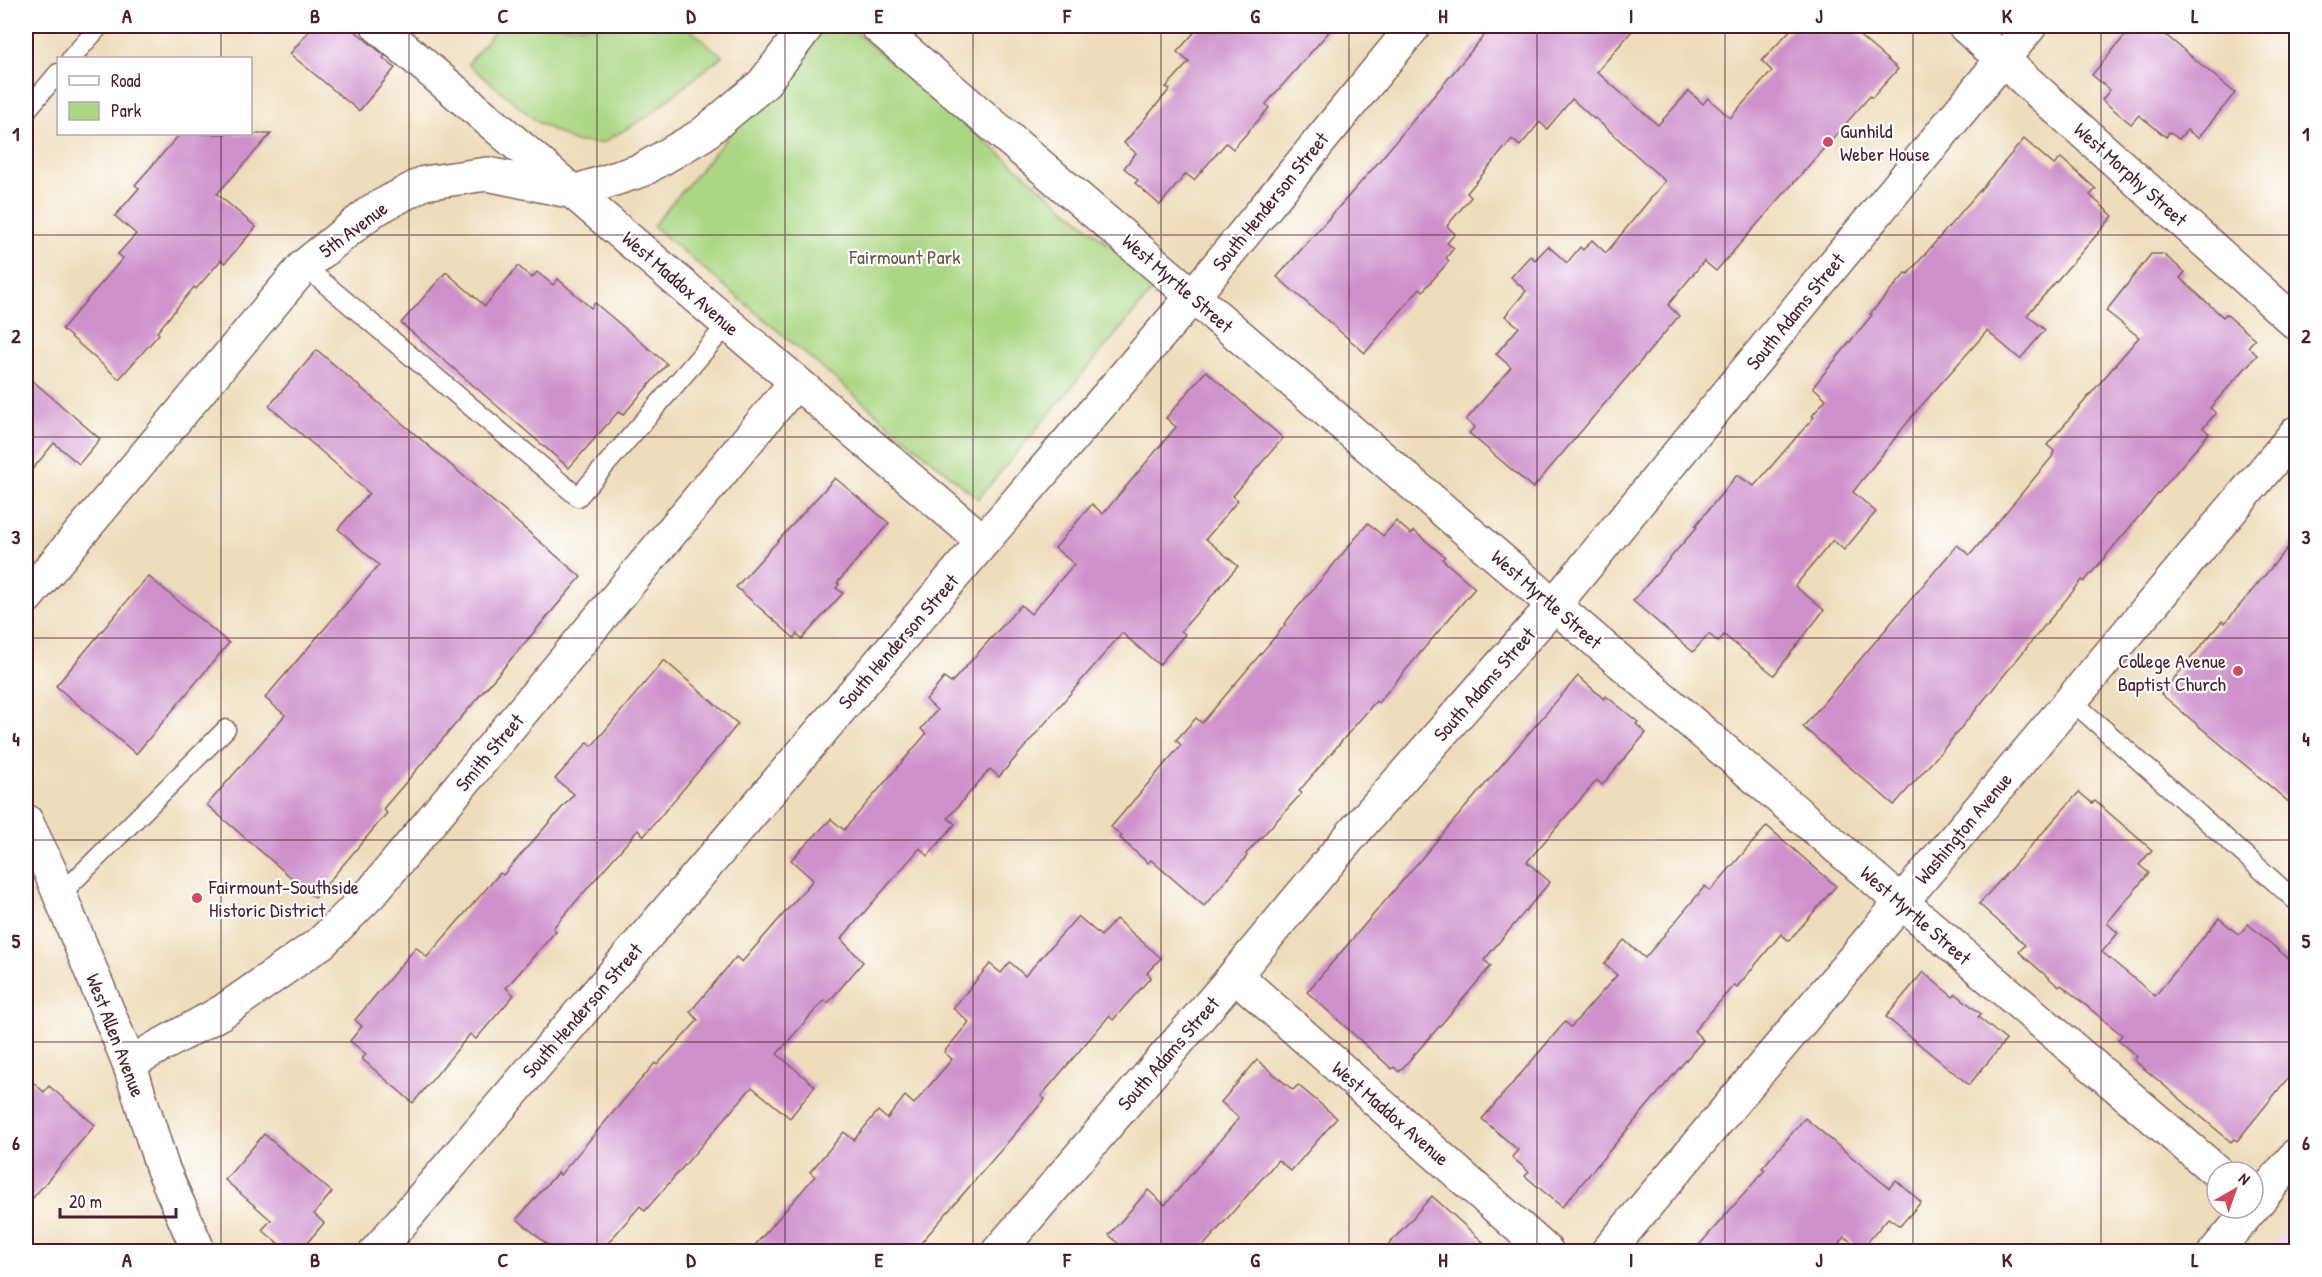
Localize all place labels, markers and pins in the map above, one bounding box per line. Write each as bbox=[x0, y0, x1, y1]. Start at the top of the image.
place label: Gunhild Weber House bbox=[1840, 117, 1930, 167]
marker: Gunhild Weber House bbox=[1821, 135, 1835, 149]
place label: College Avenue Baptist Church bbox=[2118, 647, 2226, 697]
marker: College Avenue Baptist Church bbox=[2231, 664, 2245, 678]
place label: Fairmount-Southside Historic District bbox=[208, 873, 359, 923]
marker: Fairmount-Southside Historic District bbox=[190, 891, 204, 905]

